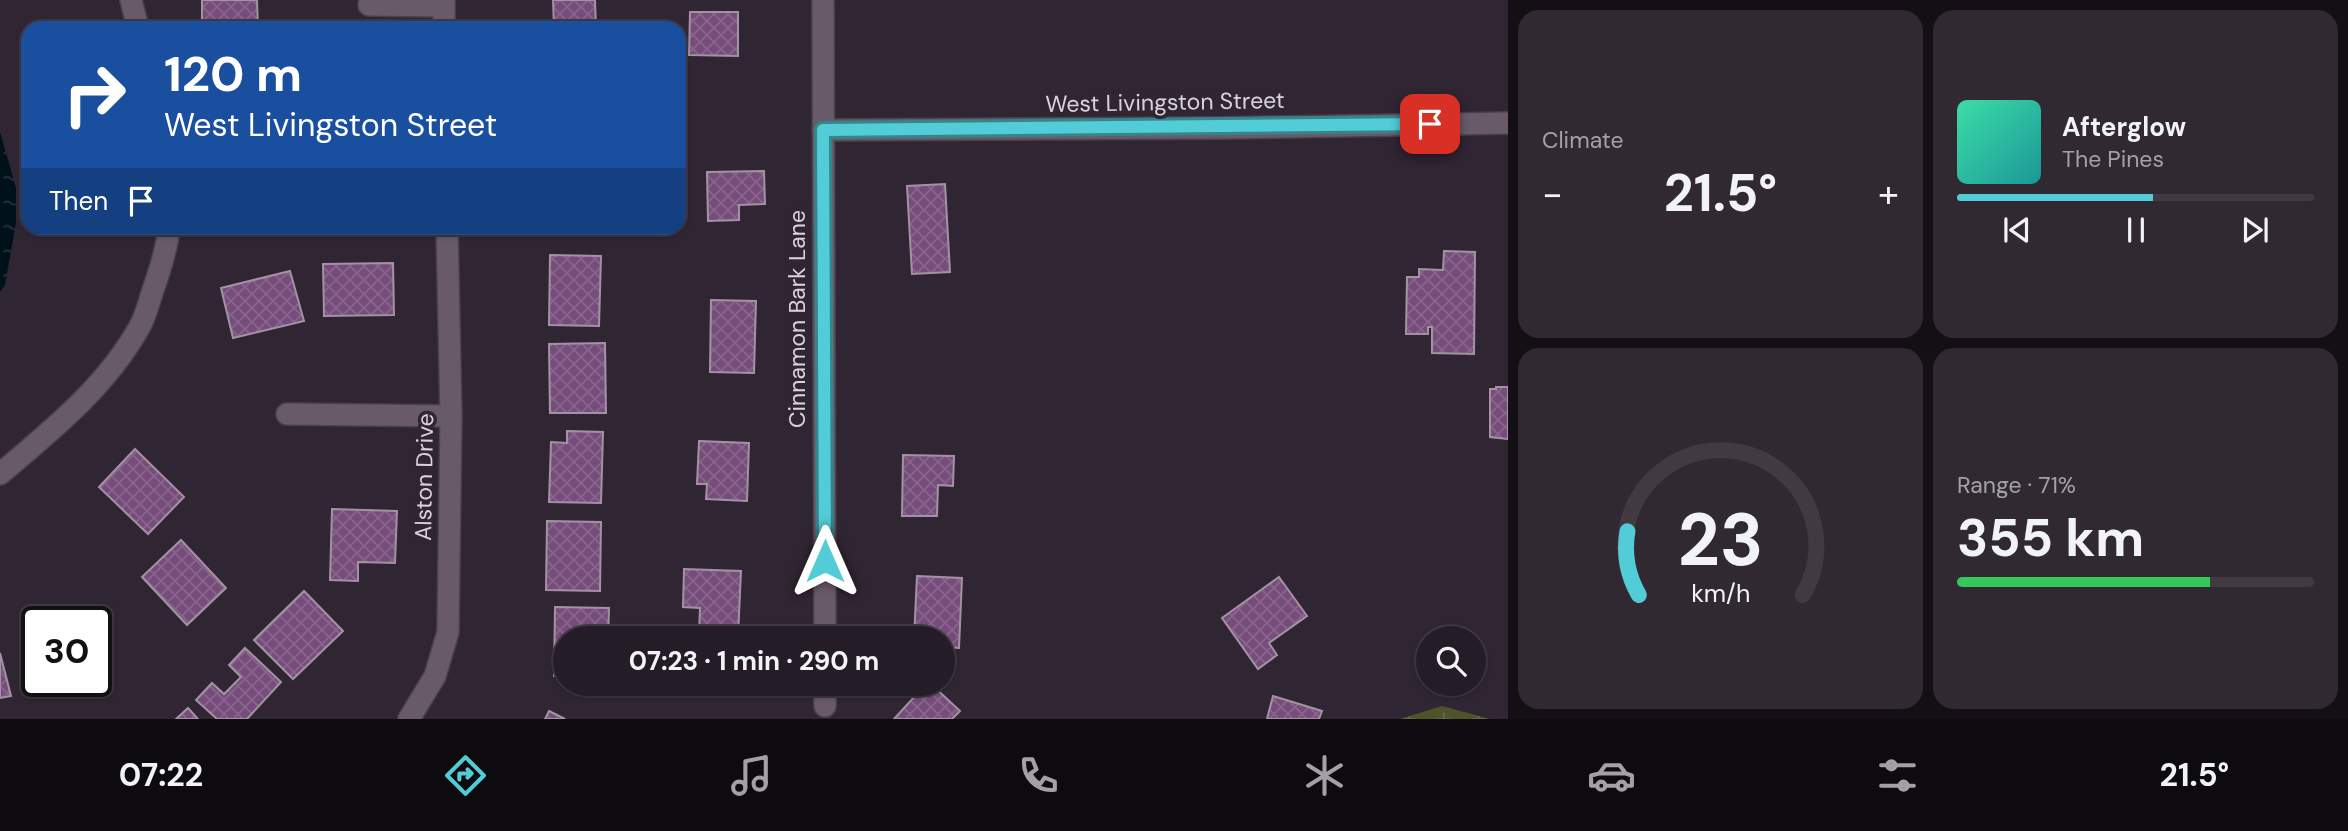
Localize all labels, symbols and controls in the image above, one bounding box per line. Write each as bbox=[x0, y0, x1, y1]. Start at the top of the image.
text: 120 m bbox=[164, 42, 302, 106]
icon: right bbox=[49, 49, 140, 140]
street label: West Livingston Street bbox=[1045, 85, 1285, 119]
pin bbox=[1400, 94, 1460, 154]
text: West Livingston Street bbox=[164, 104, 497, 146]
icon: arrive bbox=[1411, 105, 1449, 143]
text: Afterglow bbox=[2062, 110, 2186, 144]
text: Climate bbox=[1542, 125, 1624, 155]
text: The Pines bbox=[2062, 144, 2164, 174]
text: 21.5° bbox=[1664, 159, 1777, 227]
text: − bbox=[1542, 169, 1563, 219]
text: + bbox=[1878, 169, 1899, 219]
icon: arrive bbox=[122, 182, 160, 220]
text: Then bbox=[49, 184, 108, 218]
street label: Cinnamon Bark Lane bbox=[782, 210, 812, 428]
icon: previous bbox=[1998, 211, 2036, 249]
icon: pause bbox=[2117, 211, 2155, 249]
icon: next bbox=[2236, 211, 2274, 249]
street label: Alston Drive bbox=[408, 413, 440, 541]
text: Range · 71% bbox=[1957, 470, 2076, 500]
text: 23 bbox=[1678, 493, 1763, 588]
text: 355 km bbox=[1957, 504, 2144, 572]
position arrow bbox=[788, 524, 862, 598]
text: km/h bbox=[1691, 576, 1750, 609]
speed limit sign: 30 bbox=[21, 606, 112, 697]
map controls bbox=[1416, 626, 1486, 696]
button: search bbox=[1416, 626, 1486, 696]
text: 07:23 · 1 min · 290 m bbox=[629, 644, 879, 678]
icon: directions bbox=[441, 751, 490, 800]
icon: music bbox=[727, 751, 776, 800]
icon: phone bbox=[1014, 751, 1063, 800]
icon: climate bbox=[1300, 751, 1349, 800]
icon: car bbox=[1587, 751, 1636, 800]
icon: filters bbox=[1873, 751, 1922, 800]
text: 07:22 bbox=[119, 754, 203, 796]
text: 21.5° bbox=[2159, 754, 2229, 796]

